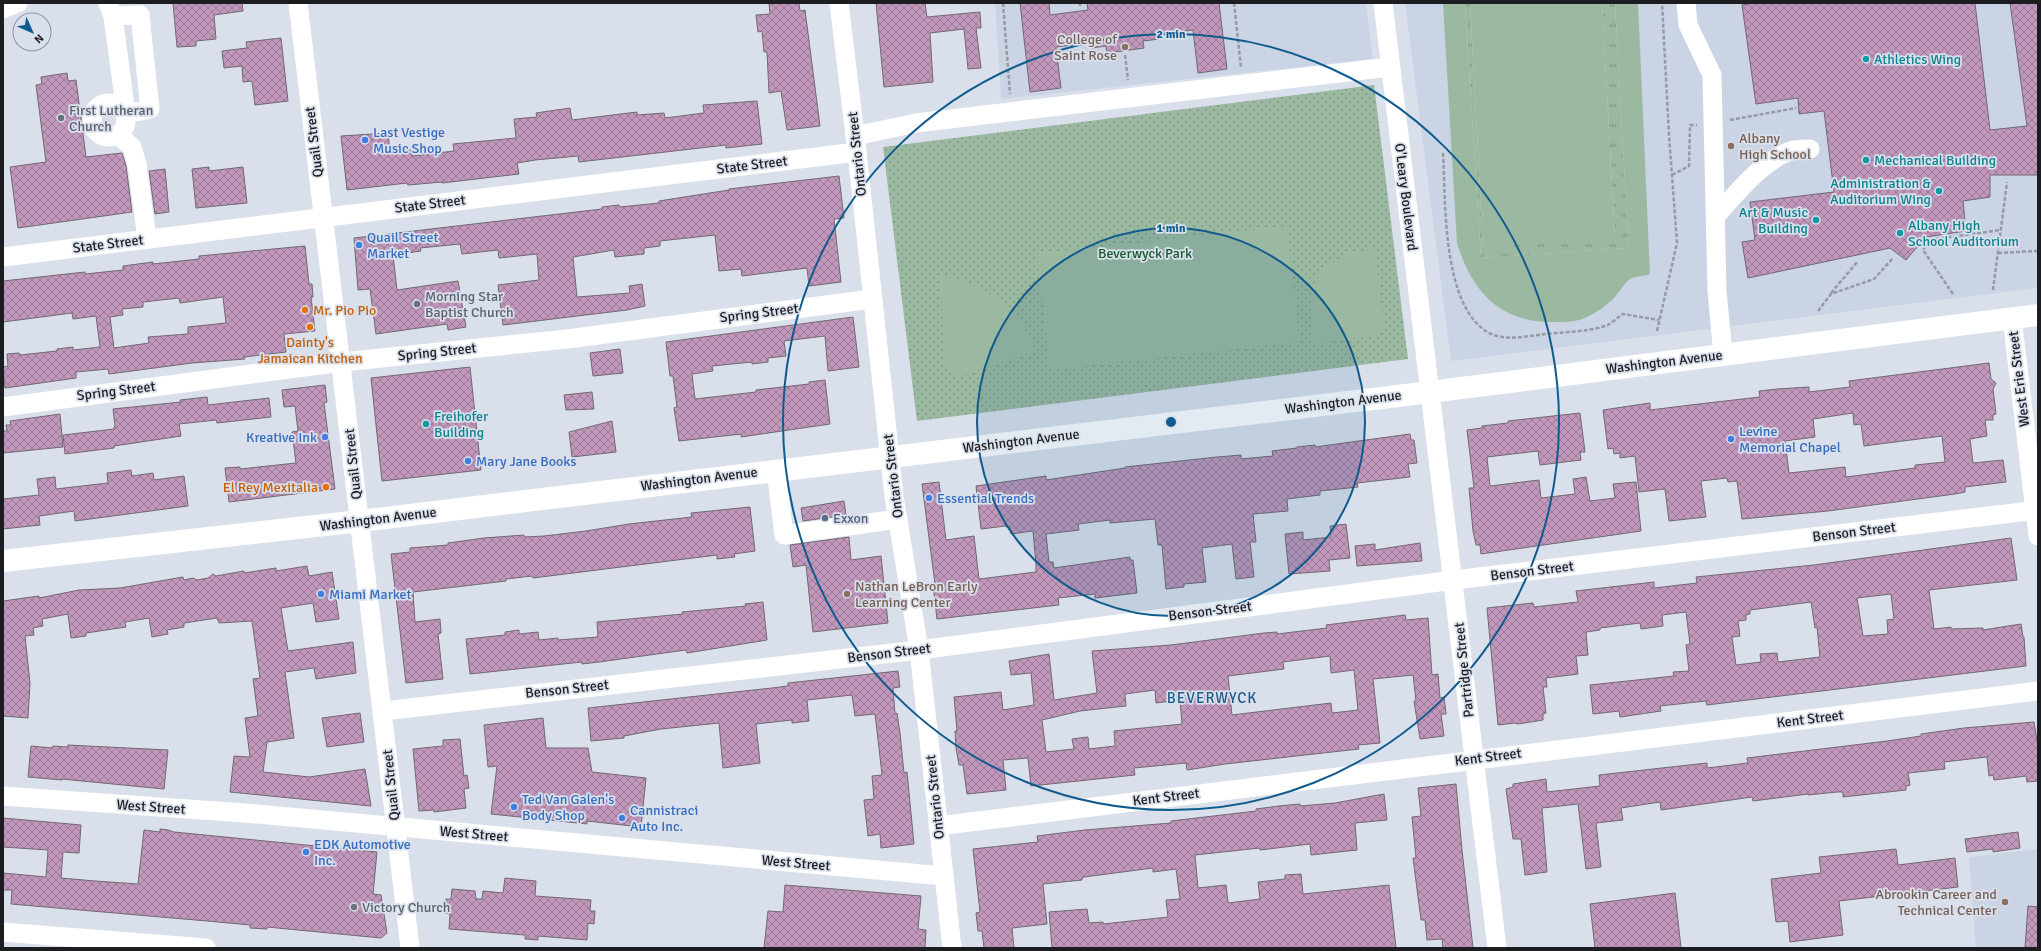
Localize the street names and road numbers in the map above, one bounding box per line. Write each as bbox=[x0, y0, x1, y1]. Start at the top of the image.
street label: Quail Street bbox=[301, 105, 327, 178]
street label: Ontario Street bbox=[844, 111, 870, 197]
street label: O'Leary Boulevard bbox=[1391, 142, 1421, 252]
street label: State Street bbox=[716, 152, 788, 178]
street label: State Street bbox=[394, 191, 466, 217]
street label: State Street bbox=[72, 231, 144, 257]
street label: Spring Street bbox=[719, 300, 799, 326]
street label: West Erie Street bbox=[2005, 330, 2033, 428]
street label: Spring Street bbox=[397, 339, 477, 365]
street label: Washington Avenue bbox=[1605, 346, 1723, 378]
street label: Spring Street bbox=[76, 378, 156, 404]
street label: Washington Avenue bbox=[1284, 386, 1402, 418]
street label: Washington Avenue bbox=[962, 425, 1080, 457]
street label: Quail Street bbox=[341, 428, 365, 500]
street label: Ontario Street bbox=[879, 433, 907, 519]
street label: Washington Avenue bbox=[640, 463, 758, 495]
street label: Washington Avenue bbox=[319, 503, 437, 535]
street label: Benson Street bbox=[1811, 518, 1897, 546]
street label: Benson Street bbox=[1489, 557, 1575, 585]
street label: Benson Street bbox=[1167, 597, 1253, 625]
street label: Partridge Street bbox=[1451, 621, 1477, 718]
street label: Benson Street bbox=[846, 639, 932, 667]
street label: Benson Street bbox=[524, 676, 610, 702]
street label: Kent Street bbox=[1776, 706, 1844, 732]
street label: Kent Street bbox=[1454, 744, 1522, 770]
street label: Quail Street bbox=[379, 749, 403, 821]
street label: Ontario Street bbox=[922, 754, 948, 840]
street label: Kent Street bbox=[1132, 784, 1200, 810]
street label: West Street bbox=[116, 796, 186, 818]
street label: West Street bbox=[439, 823, 509, 845]
street label: West Street bbox=[761, 852, 831, 874]

